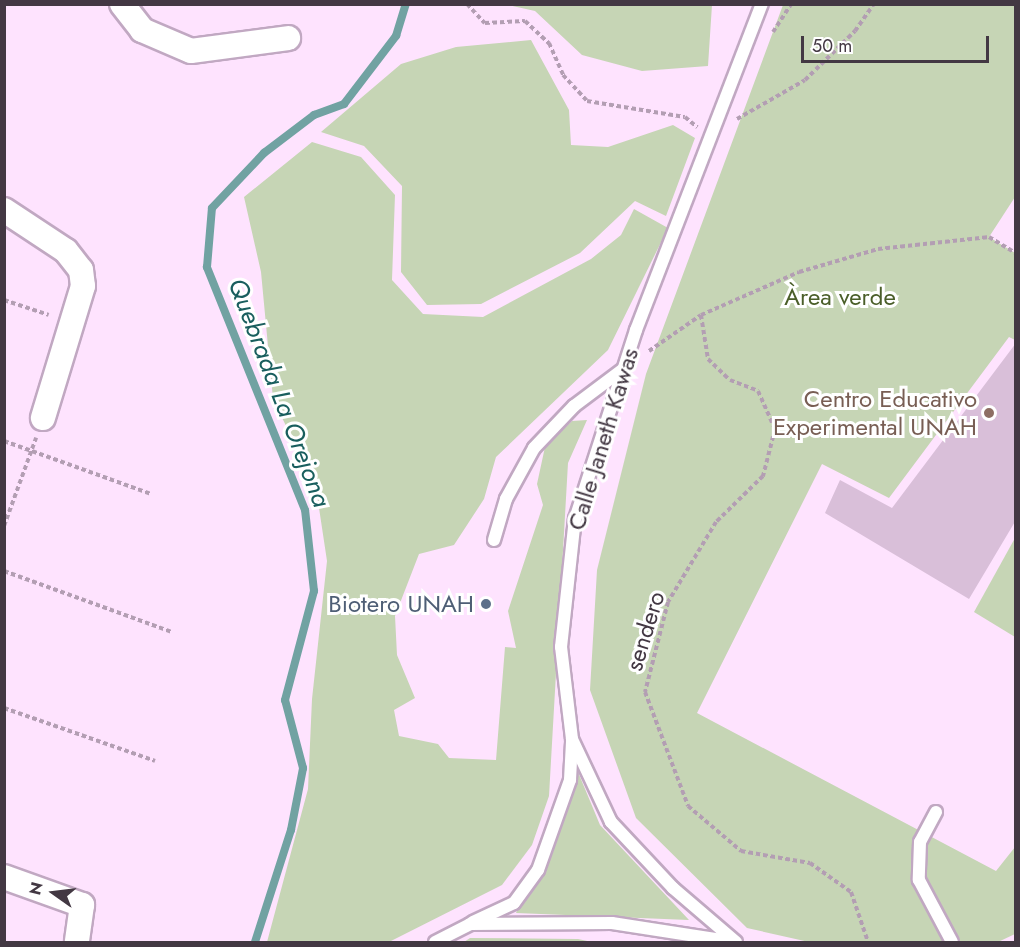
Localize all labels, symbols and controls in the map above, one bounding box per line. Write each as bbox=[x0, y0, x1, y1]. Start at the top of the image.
scale bar bbox=[804, 24, 992, 62]
text: 50 m bbox=[812, 33, 852, 59]
water label: Quebrada La Orejona bbox=[221, 274, 337, 512]
park label: Àrea verde bbox=[784, 283, 896, 311]
street label: Calle Janeth Kawas bbox=[562, 344, 644, 534]
place label: Centro Educativo Experimental UNAH bbox=[773, 385, 977, 441]
marker: Centro Educativo Experimental UNAH bbox=[982, 406, 996, 420]
street label: sendero bbox=[619, 588, 671, 674]
place label: Biotero UNAH bbox=[328, 590, 474, 618]
marker: Biotero UNAH bbox=[479, 597, 493, 611]
north arrow bbox=[24, 863, 84, 923]
text: N bbox=[23, 880, 49, 897]

